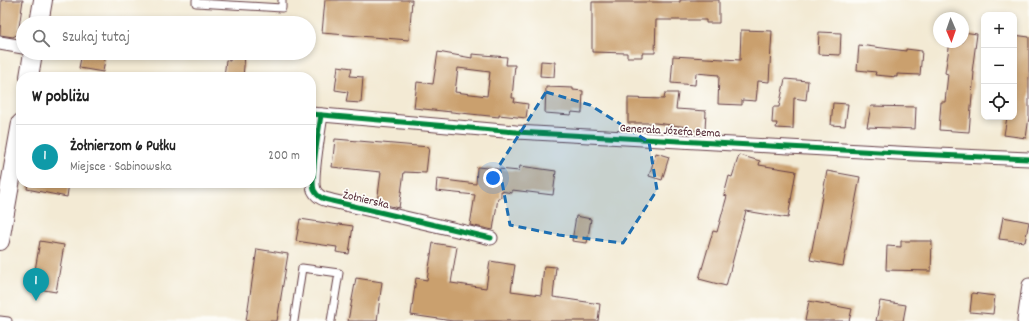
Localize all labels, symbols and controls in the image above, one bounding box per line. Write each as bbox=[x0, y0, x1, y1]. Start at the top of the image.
north arrow bbox=[933, 12, 969, 48]
map controls bbox=[981, 12, 1017, 120]
button: + bbox=[981, 12, 1017, 48]
search box bbox=[16, 16, 316, 60]
icon: search bbox=[30, 27, 52, 49]
text: Szukaj tutaj bbox=[62, 27, 130, 49]
button: − bbox=[981, 48, 1017, 84]
button: locate bbox=[981, 84, 1017, 120]
text: W pobliżu bbox=[32, 86, 89, 110]
street label: Generała Józefa Bema bbox=[619, 120, 721, 143]
text: Żołnierzom 6 Pułku bbox=[70, 136, 176, 158]
text: 1 bbox=[44, 147, 46, 166]
text: 200 m bbox=[268, 147, 300, 166]
text: Miejsce · Sabinowska bbox=[70, 158, 171, 177]
your location bbox=[483, 168, 503, 188]
street label: Żołnierska bbox=[341, 187, 391, 214]
pin: 1 bbox=[23, 268, 49, 301]

